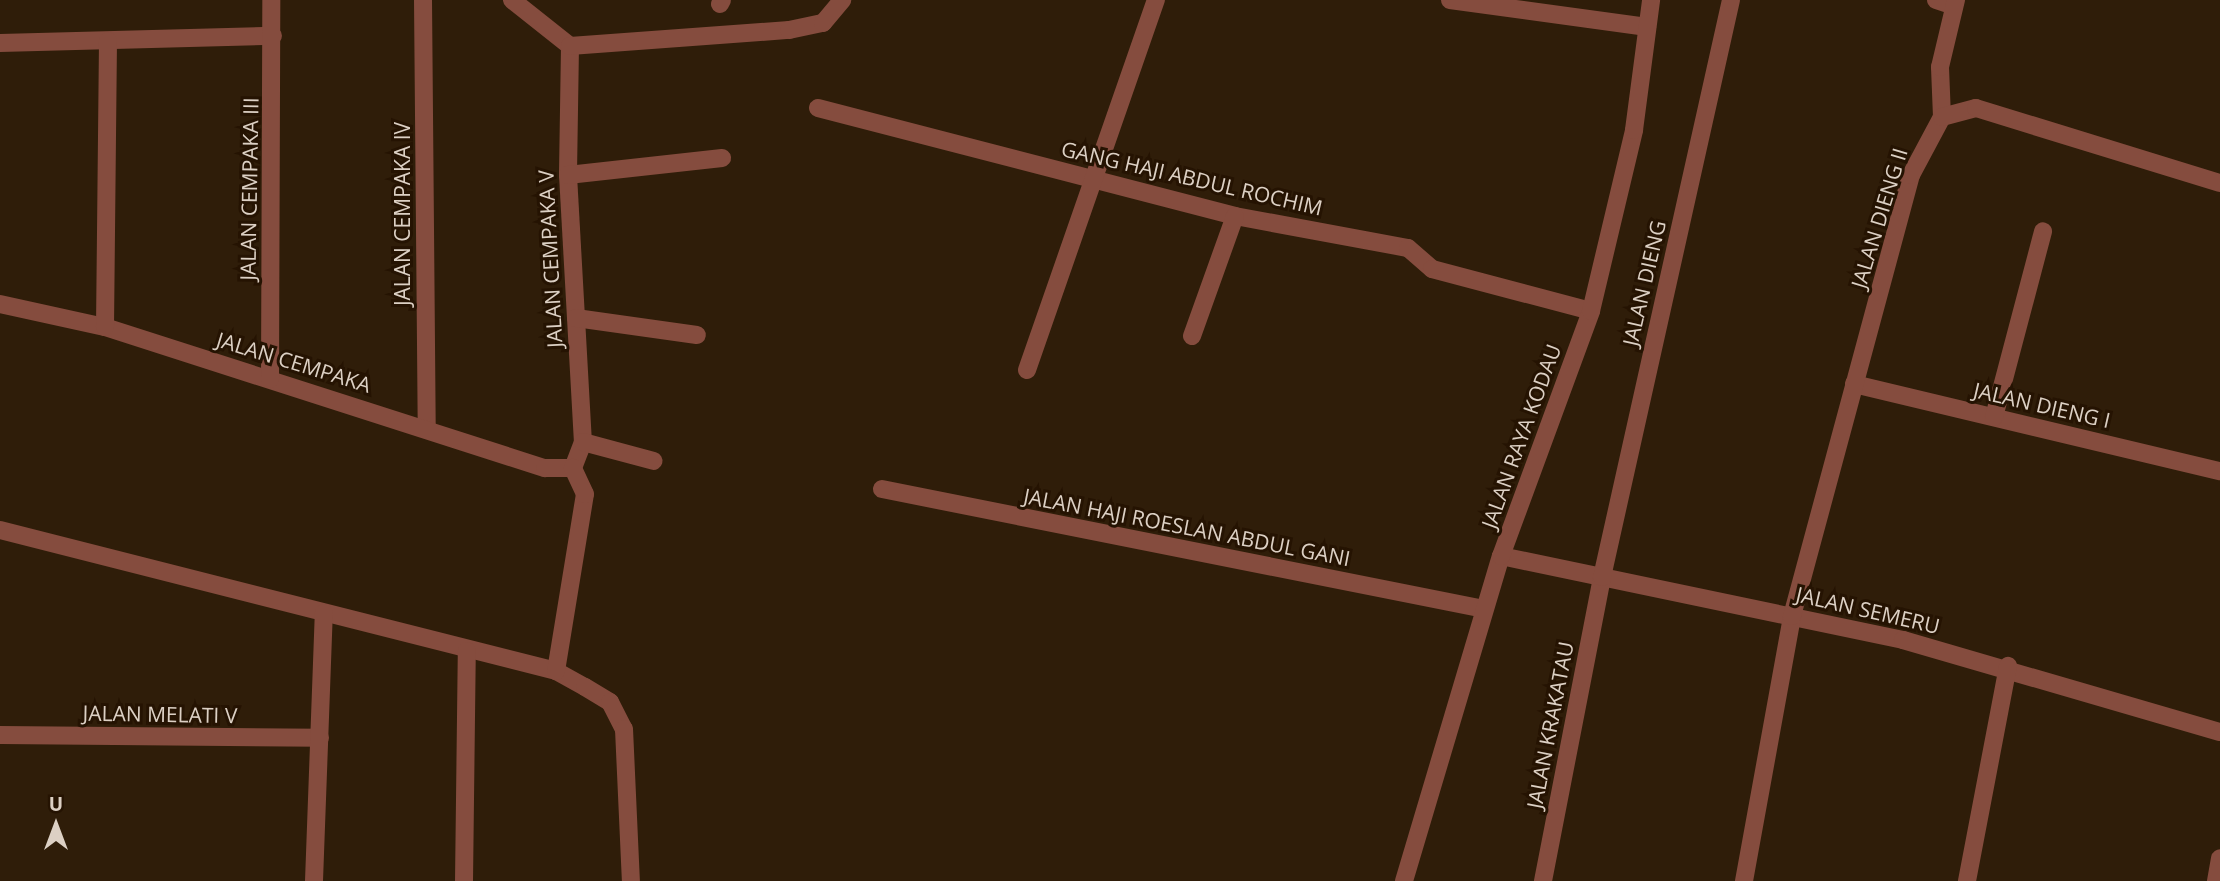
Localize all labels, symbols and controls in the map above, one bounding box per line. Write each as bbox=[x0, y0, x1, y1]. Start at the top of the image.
street label: JALAN CEMPAKA III bbox=[235, 97, 263, 281]
street label: JALAN CEMPAKA IV bbox=[389, 122, 415, 306]
street label: GANG HAJI ABDUL ROCHIM bbox=[1059, 136, 1325, 220]
street label: JALAN DIENG II bbox=[1846, 145, 1912, 291]
street label: JALAN CEMPAKA V bbox=[533, 169, 567, 349]
street label: JALAN DIENG bbox=[1617, 218, 1671, 348]
street label: JALAN CEMPAKA bbox=[214, 327, 374, 397]
street label: JALAN RAYA KODAU bbox=[1476, 340, 1566, 532]
street label: JALAN DIENG I bbox=[1971, 377, 2113, 433]
street label: JALAN HAJI ROESLAN ABDUL GANI bbox=[1022, 483, 1352, 571]
street label: JALAN SEMERU bbox=[1794, 581, 1942, 639]
street label: JALAN KRAKATAU bbox=[1521, 639, 1579, 811]
street label: JALAN MELATI V bbox=[82, 700, 238, 728]
north arrow bbox=[21, 790, 91, 860]
text: U bbox=[49, 791, 63, 817]

